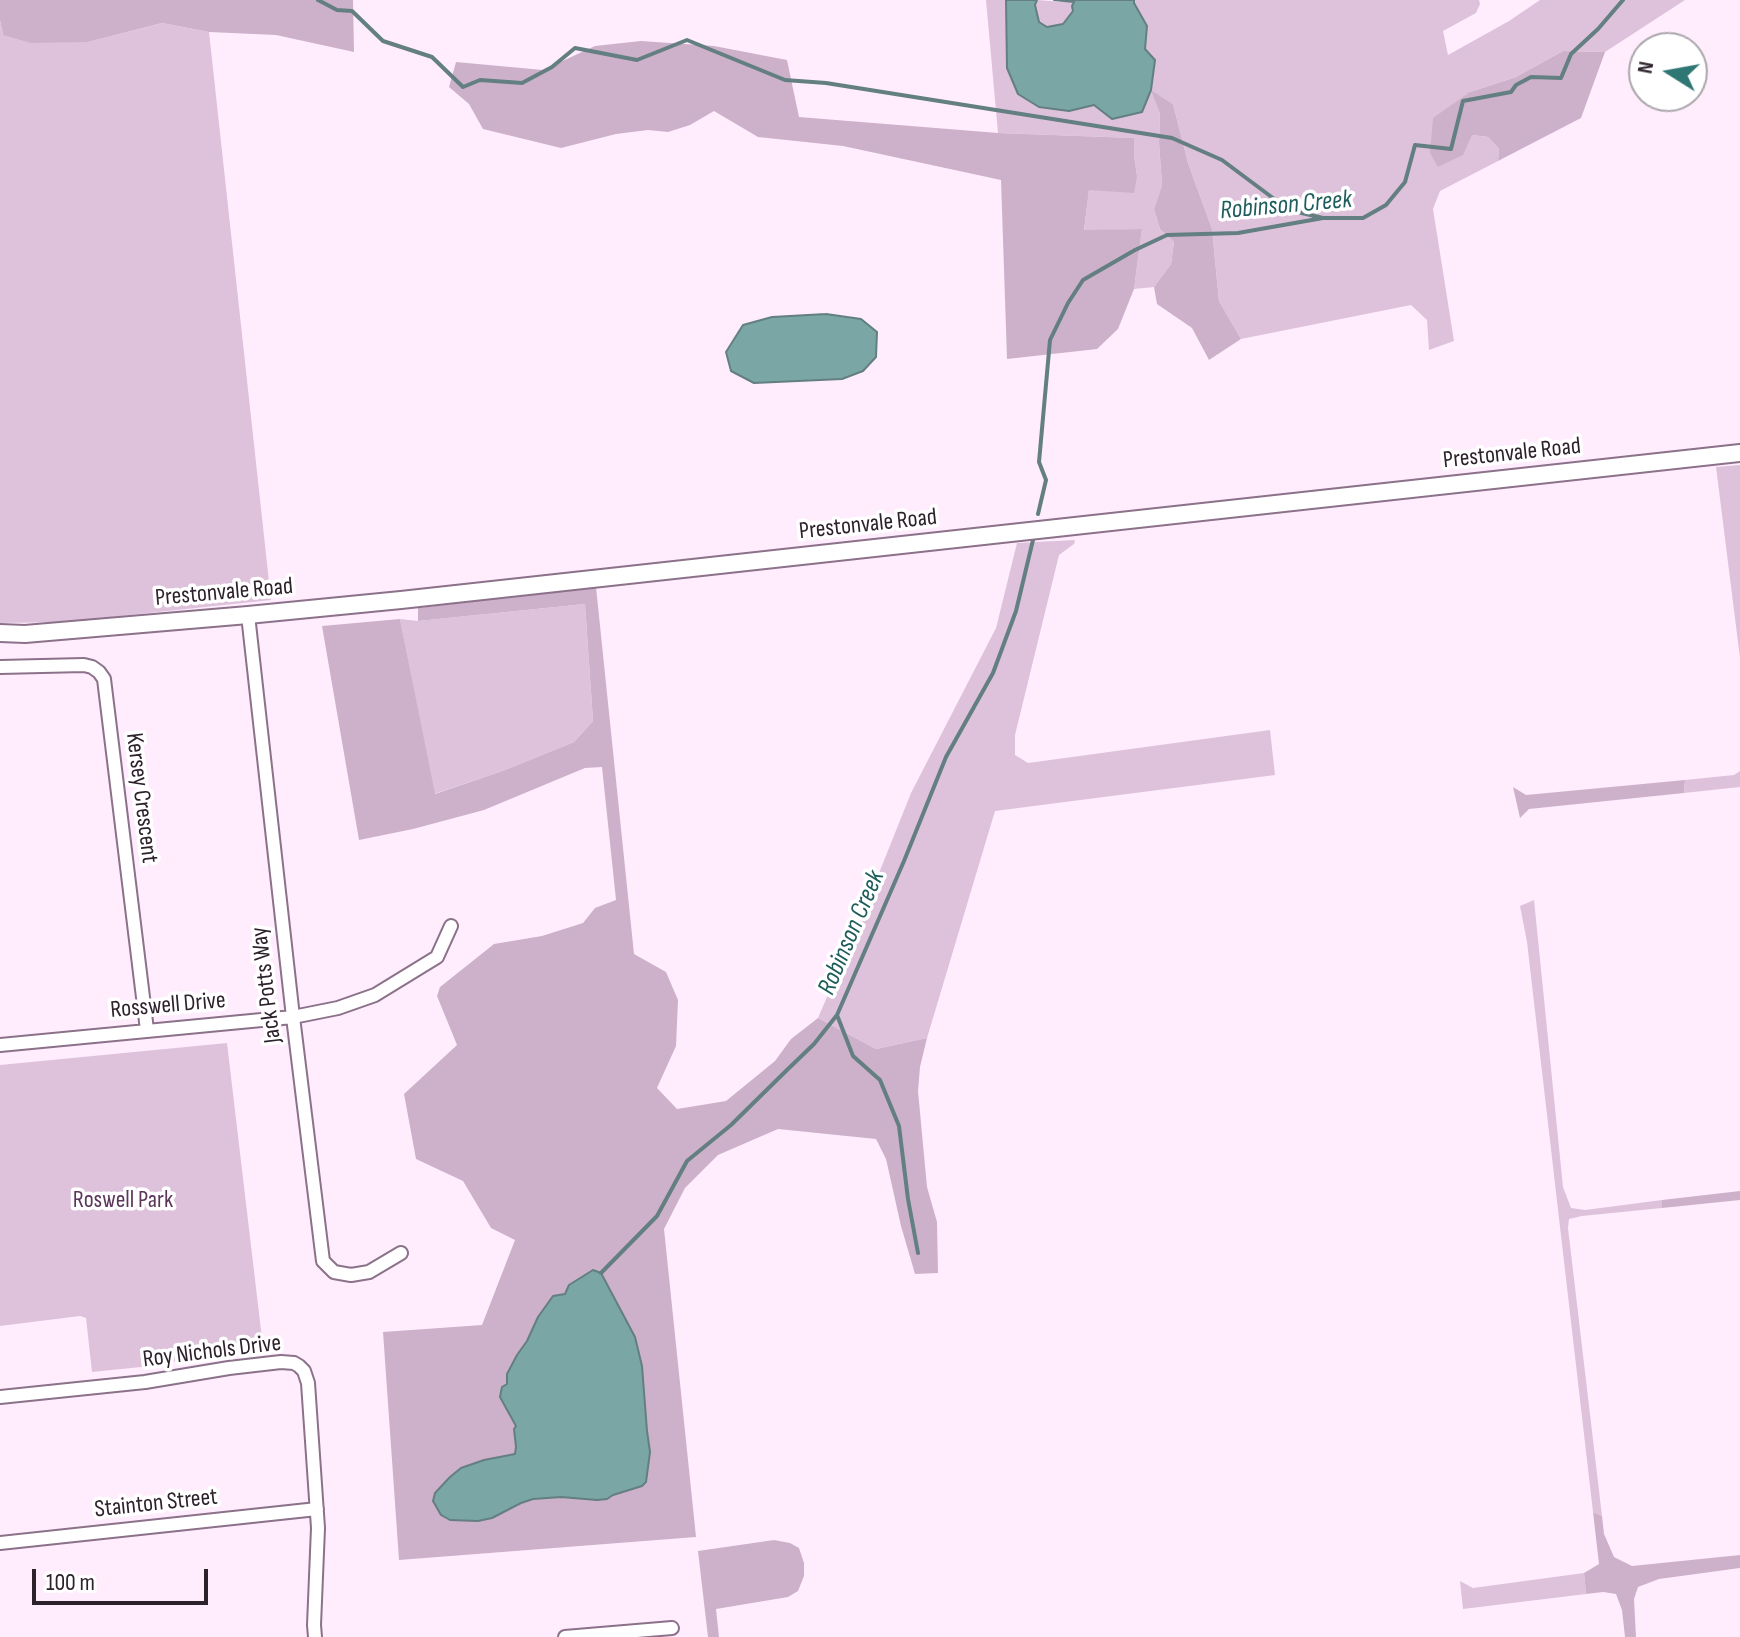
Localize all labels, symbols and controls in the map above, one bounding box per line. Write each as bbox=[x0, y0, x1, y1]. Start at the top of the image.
north arrow bbox=[1628, 32, 1708, 112]
text: N bbox=[1632, 59, 1660, 76]
water label: Robinson Creek bbox=[1219, 185, 1353, 227]
street label: Prestonvale Road bbox=[1442, 432, 1582, 476]
street label: Prestonvale Road bbox=[798, 503, 938, 547]
street label: Prestonvale Road bbox=[154, 573, 294, 613]
street label: Kersey Crescent bbox=[119, 731, 163, 865]
water label: Robinson Creek bbox=[812, 866, 892, 1000]
street label: Jack Potts Way bbox=[246, 925, 288, 1045]
street label: Rosswell Drive bbox=[109, 987, 227, 1025]
park label: Roswell Park bbox=[73, 1187, 173, 1215]
street label: Roy Nichols Drive bbox=[141, 1329, 283, 1375]
street label: Stainton Street bbox=[93, 1483, 219, 1525]
scale bar bbox=[36, 1553, 212, 1603]
text: 100 m bbox=[46, 1568, 95, 1597]

